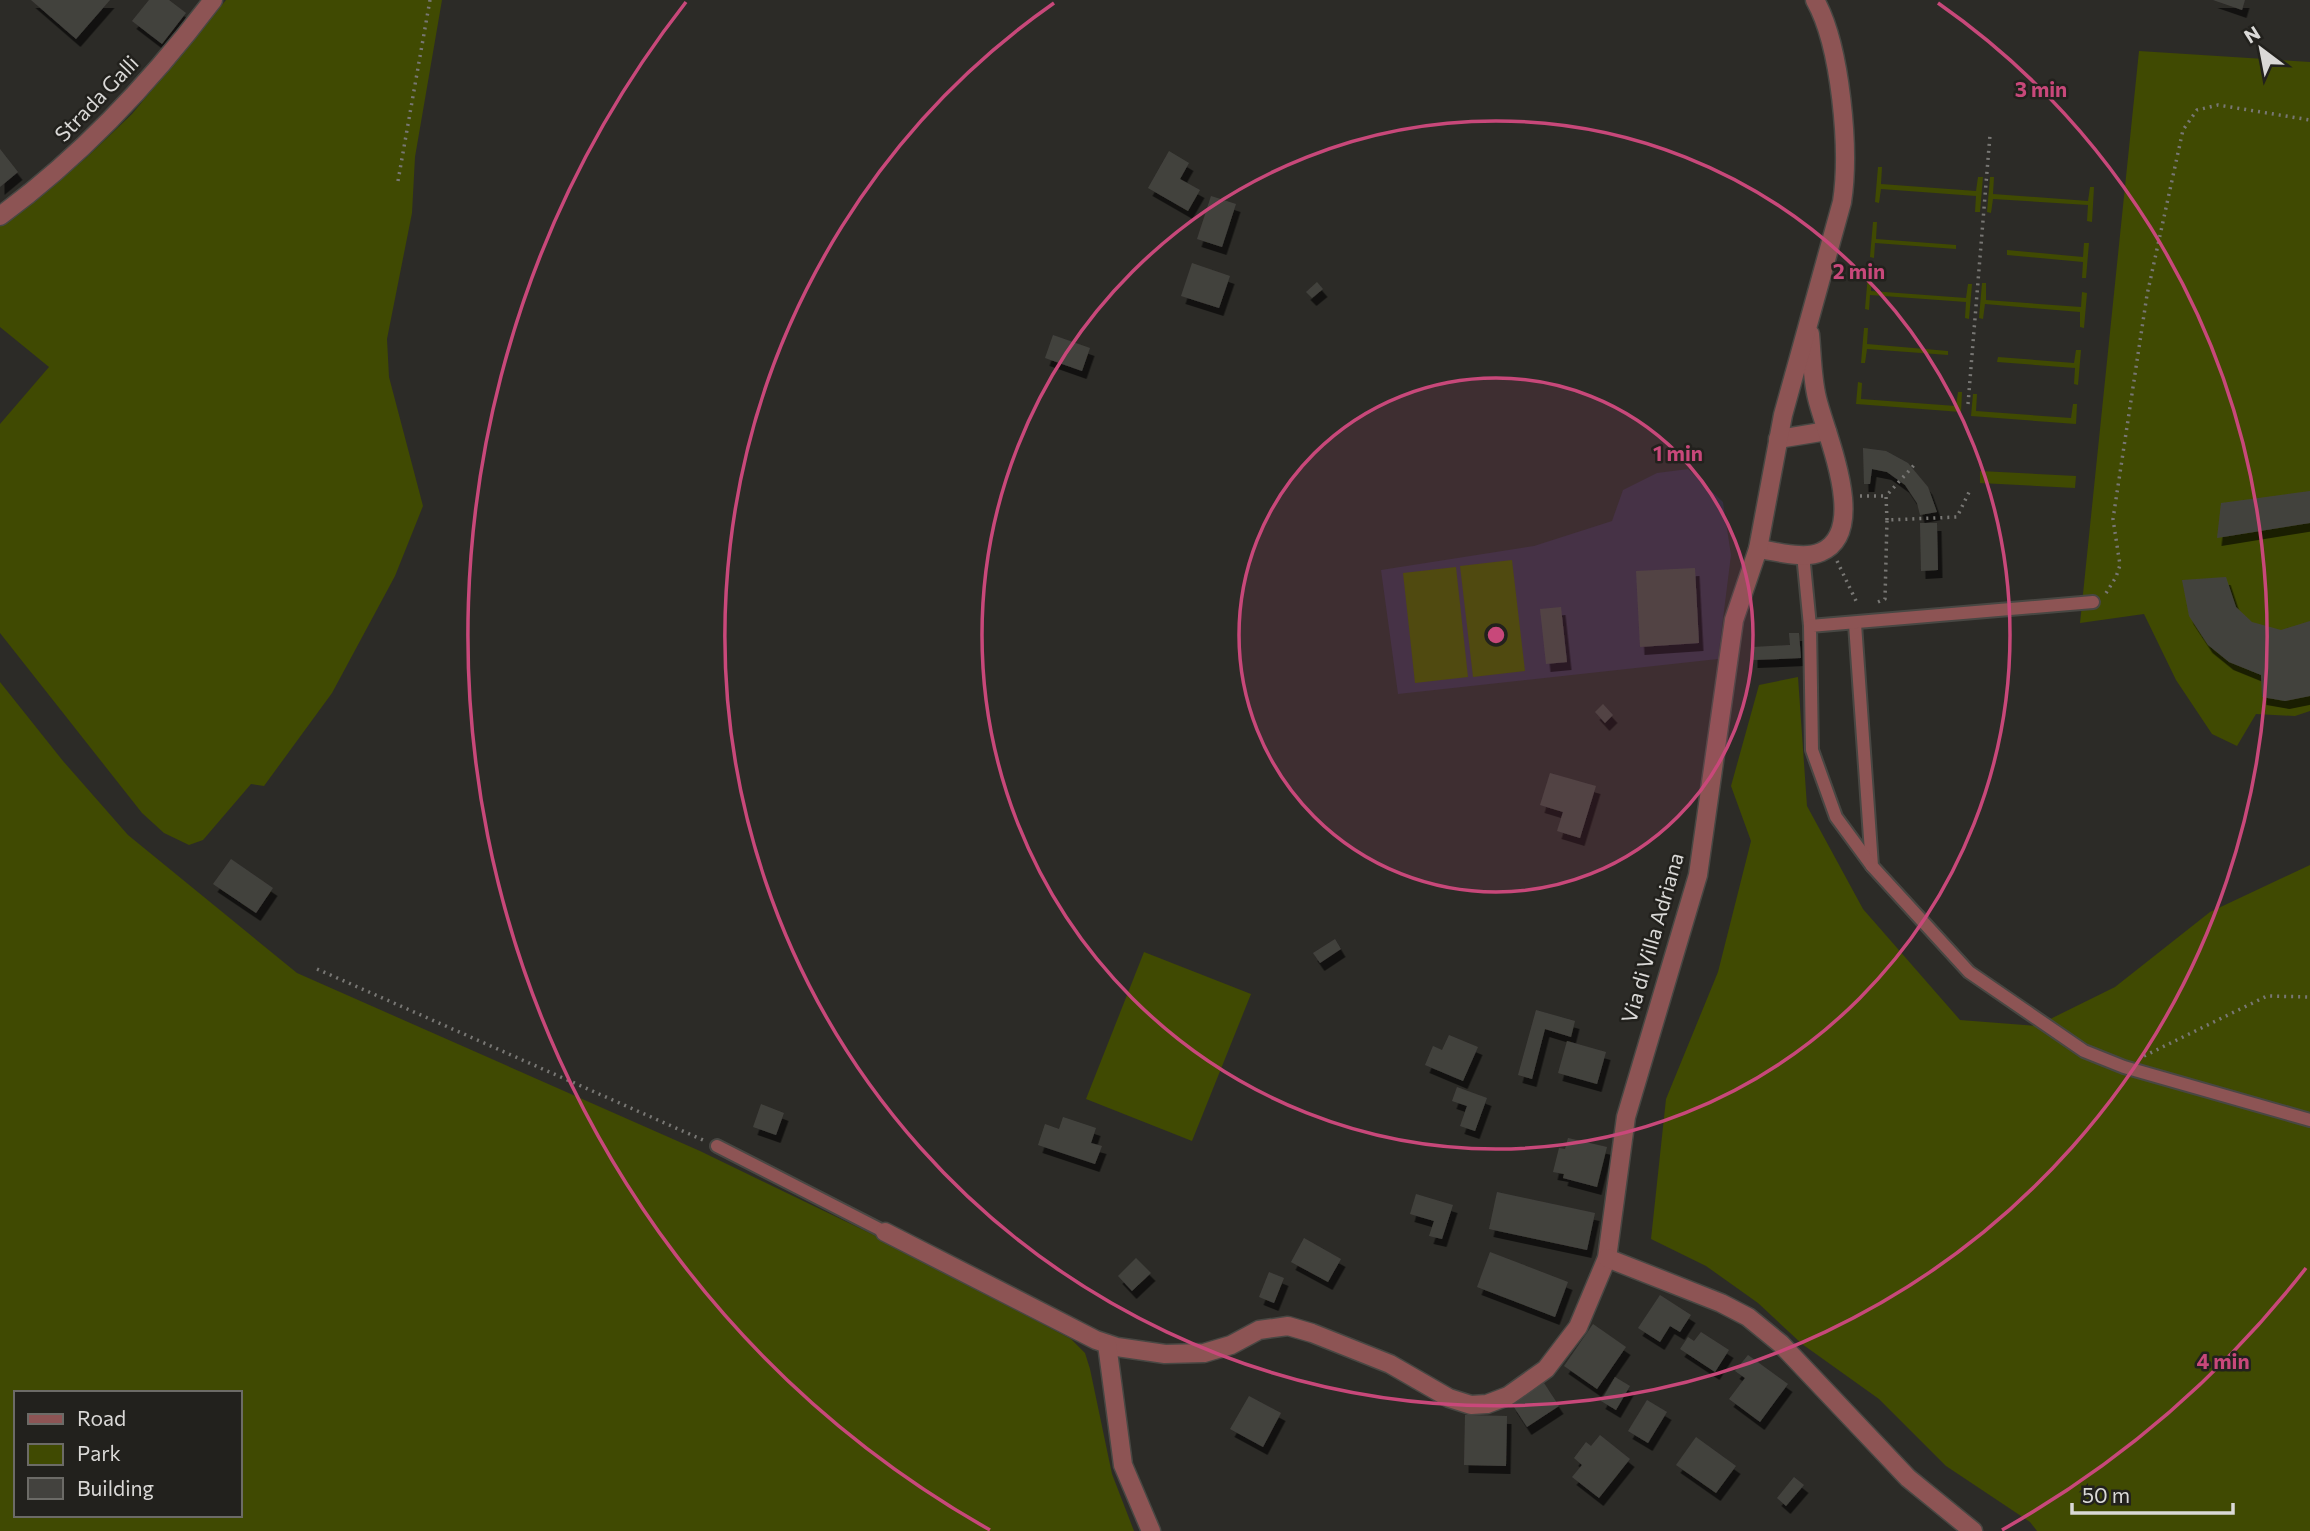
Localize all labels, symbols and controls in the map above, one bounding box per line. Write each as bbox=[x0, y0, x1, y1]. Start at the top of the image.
north arrow bbox=[2226, 14, 2296, 84]
text: N bbox=[2240, 21, 2264, 48]
street label: Strada Galli bbox=[49, 50, 143, 146]
text: 3 min bbox=[2015, 76, 2067, 101]
text: 2 min bbox=[1833, 258, 1885, 283]
text: 1 min bbox=[1653, 440, 1703, 465]
centre of rings bbox=[1484, 623, 1508, 647]
street label: Via di Villa Adriana bbox=[1615, 850, 1688, 1026]
text: 4 min bbox=[2196, 1348, 2250, 1373]
legend bbox=[14, 1391, 242, 1517]
text: Road bbox=[77, 1405, 126, 1430]
text: Park bbox=[77, 1440, 121, 1465]
scale bar bbox=[2072, 1472, 2233, 1516]
text: Building bbox=[77, 1475, 154, 1500]
text: 50 m bbox=[2082, 1482, 2130, 1507]

